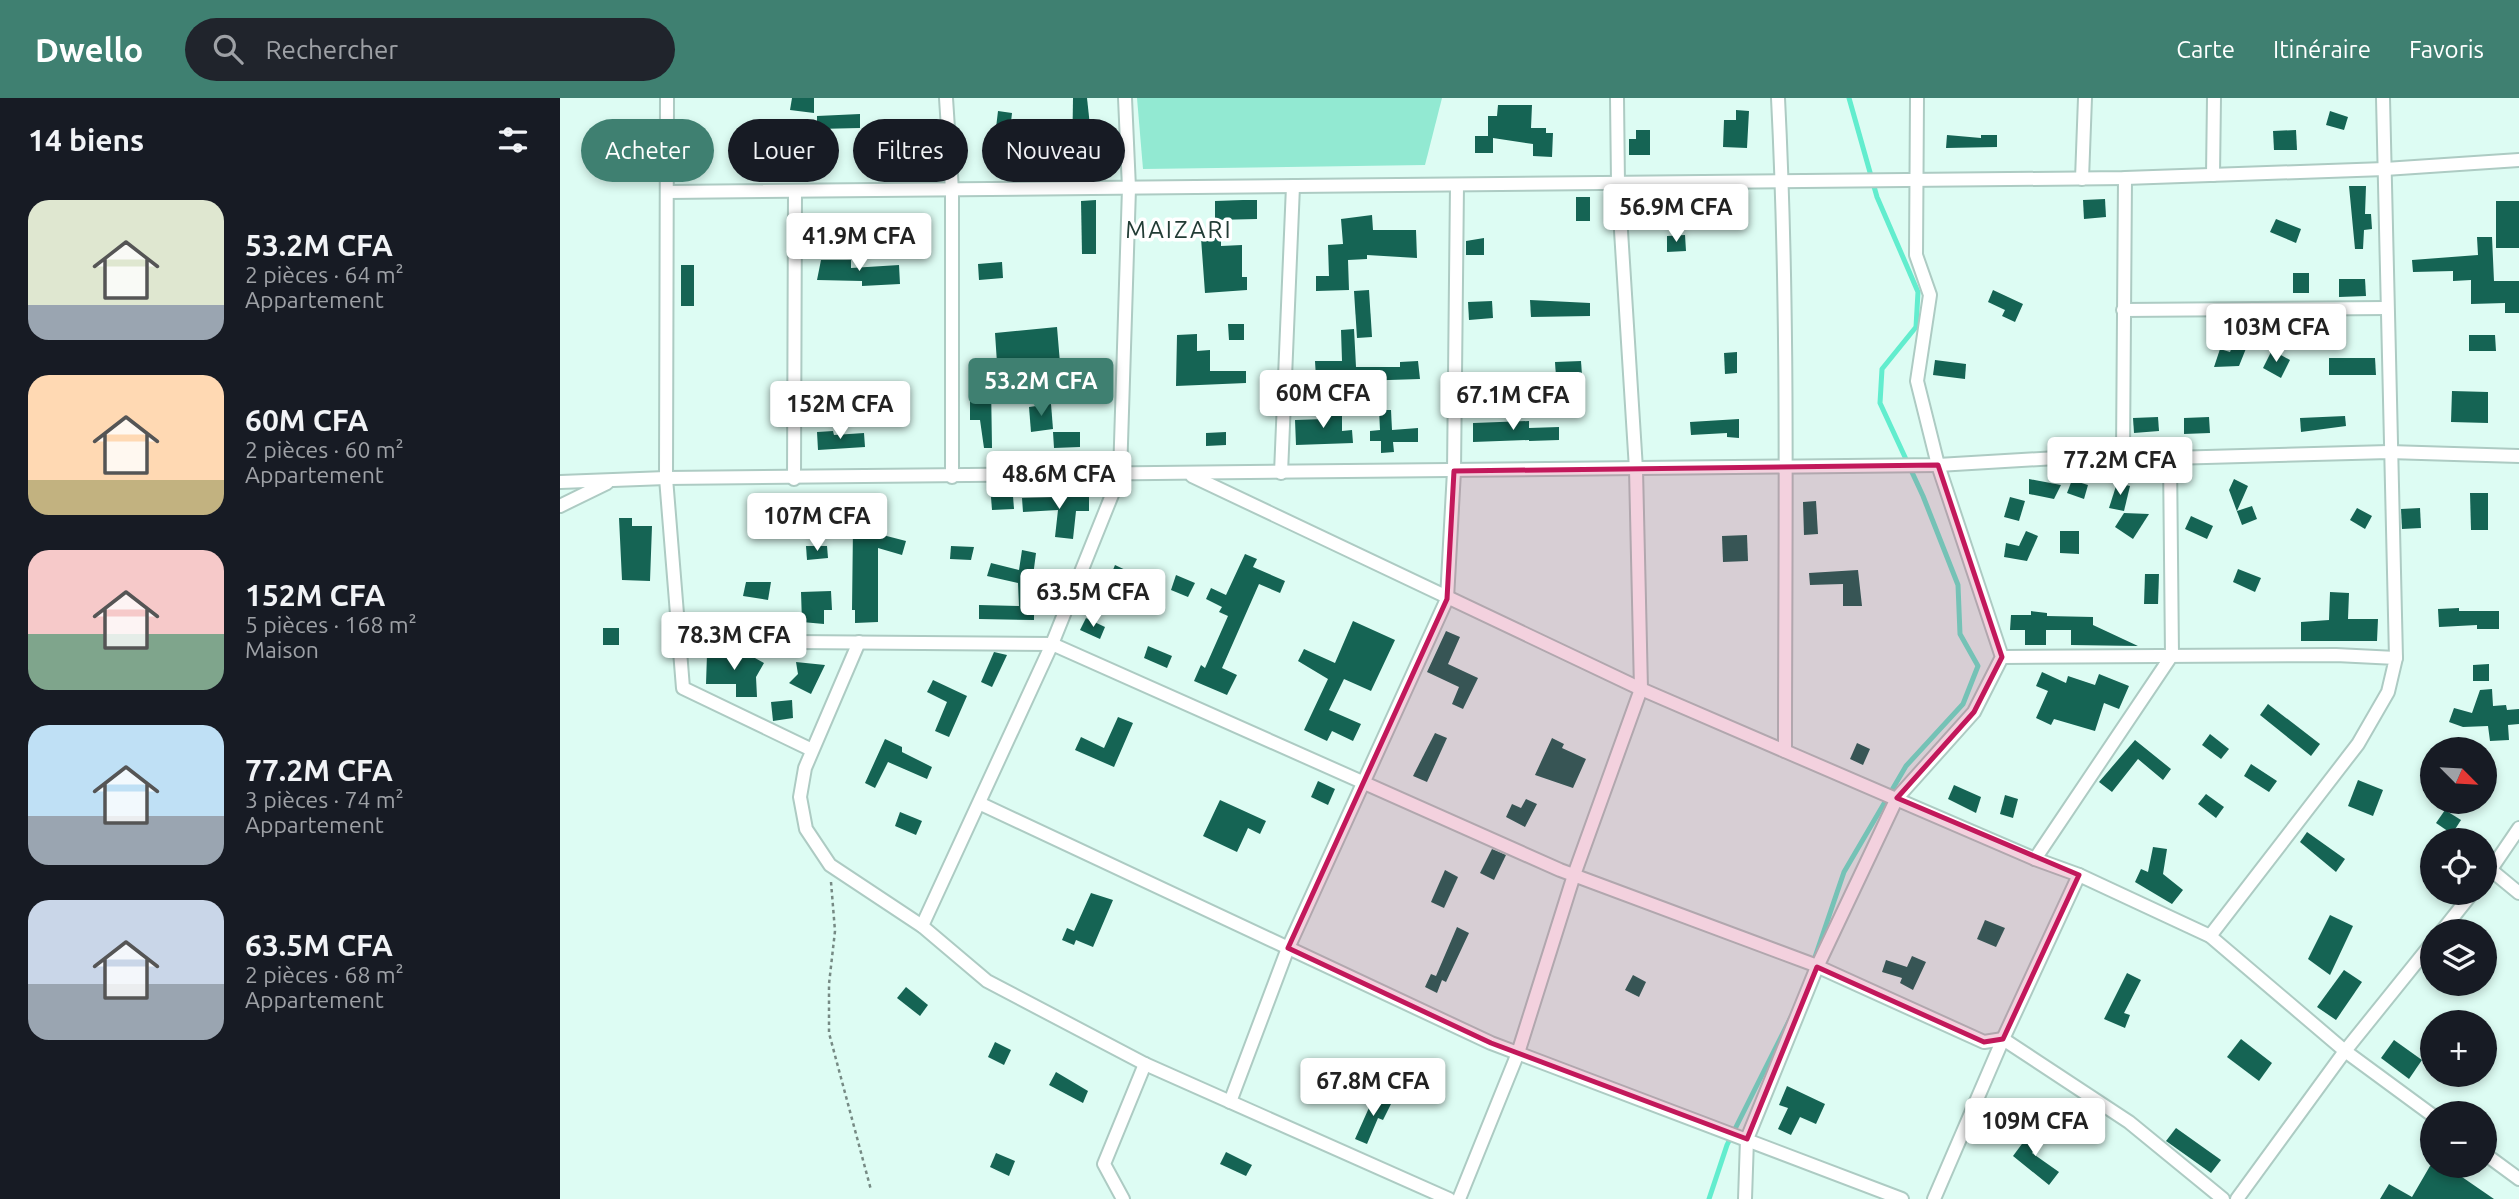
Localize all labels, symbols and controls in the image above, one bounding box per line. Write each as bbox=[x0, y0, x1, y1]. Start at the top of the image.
search box bbox=[185, 18, 675, 81]
icon: search bbox=[209, 30, 247, 68]
text: Dwello bbox=[35, 31, 143, 68]
text: Rechercher bbox=[265, 35, 398, 64]
text: Carte bbox=[2176, 36, 2235, 63]
text: Itinéraire bbox=[2273, 36, 2371, 63]
text: Favoris bbox=[2409, 36, 2484, 63]
chip: Acheter bbox=[581, 119, 714, 182]
chip: Louer bbox=[728, 119, 839, 182]
chip: Filtres bbox=[853, 119, 968, 182]
chip: Nouveau bbox=[982, 119, 1125, 182]
icon: filters bbox=[494, 121, 532, 159]
text: 14 biens bbox=[28, 123, 144, 157]
pin: 56.9M CFA bbox=[1596, 184, 1756, 244]
text: 56.9M CFA bbox=[1619, 194, 1733, 219]
pin: 41.9M CFA bbox=[779, 214, 939, 273]
district label: MAIZARI bbox=[1125, 216, 1233, 243]
text: 41.9M CFA bbox=[802, 223, 916, 248]
icon: home bbox=[84, 228, 168, 312]
text: 53.2M CFA bbox=[245, 228, 393, 262]
text: 2 pièces · 64 m² bbox=[245, 262, 404, 287]
text: Appartement bbox=[245, 287, 384, 312]
pin: 103M CFA bbox=[2204, 304, 2348, 364]
text: 103M CFA bbox=[2222, 314, 2330, 339]
pin: 53.2M CFA bbox=[961, 358, 1121, 418]
text: 53.2M CFA bbox=[984, 368, 1098, 393]
pin: 60M CFA bbox=[1258, 370, 1388, 430]
pin: 67.1M CFA bbox=[1433, 372, 1593, 432]
text: 60M CFA bbox=[1276, 380, 1370, 405]
pin: 152M CFA bbox=[768, 382, 912, 441]
text: 67.1M CFA bbox=[1456, 382, 1570, 407]
text: 152M CFA bbox=[786, 391, 894, 416]
icon: home bbox=[84, 403, 168, 487]
text: 60M CFA bbox=[245, 403, 368, 437]
text: 2 pièces · 60 m² bbox=[245, 437, 404, 462]
pin: 77.2M CFA bbox=[2040, 438, 2200, 497]
text: 77.2M CFA bbox=[2063, 447, 2177, 472]
pin: 48.6M CFA bbox=[979, 452, 1139, 511]
text: 48.6M CFA bbox=[1002, 461, 1116, 486]
text: Appartement bbox=[245, 462, 384, 487]
pin: 107M CFA bbox=[745, 494, 889, 553]
text: 107M CFA bbox=[763, 503, 871, 528]
pin: 63.5M CFA bbox=[1013, 570, 1173, 629]
icon: home bbox=[84, 578, 168, 662]
text: 152M CFA bbox=[245, 578, 385, 612]
text: 63.5M CFA bbox=[1036, 579, 1150, 604]
text: 5 pièces · 168 m² bbox=[245, 612, 417, 637]
pin: 78.3M CFA bbox=[654, 612, 814, 672]
text: 78.3M CFA bbox=[677, 622, 791, 647]
text: Maison bbox=[245, 637, 319, 662]
north arrow bbox=[2420, 737, 2497, 814]
map controls bbox=[2420, 737, 2497, 1178]
icon: home bbox=[84, 753, 168, 837]
text: 77.2M CFA bbox=[245, 753, 393, 787]
text: 3 pièces · 74 m² bbox=[245, 787, 404, 812]
text: Appartement bbox=[245, 812, 384, 837]
button: locate bbox=[2420, 828, 2497, 905]
button: layers bbox=[2420, 919, 2497, 996]
icon: home bbox=[84, 928, 168, 1012]
text: 63.5M CFA bbox=[245, 928, 393, 962]
text: 2 pièces · 68 m² bbox=[245, 962, 404, 987]
text: Appartement bbox=[245, 987, 384, 1012]
button: + bbox=[2420, 1010, 2497, 1087]
pin: 67.8M CFA bbox=[1293, 1058, 1453, 1118]
text: 67.8M CFA bbox=[1316, 1068, 1430, 1093]
pin: 109M CFA bbox=[1963, 1098, 2107, 1158]
button: − bbox=[2420, 1101, 2497, 1178]
text: 109M CFA bbox=[1981, 1108, 2089, 1133]

